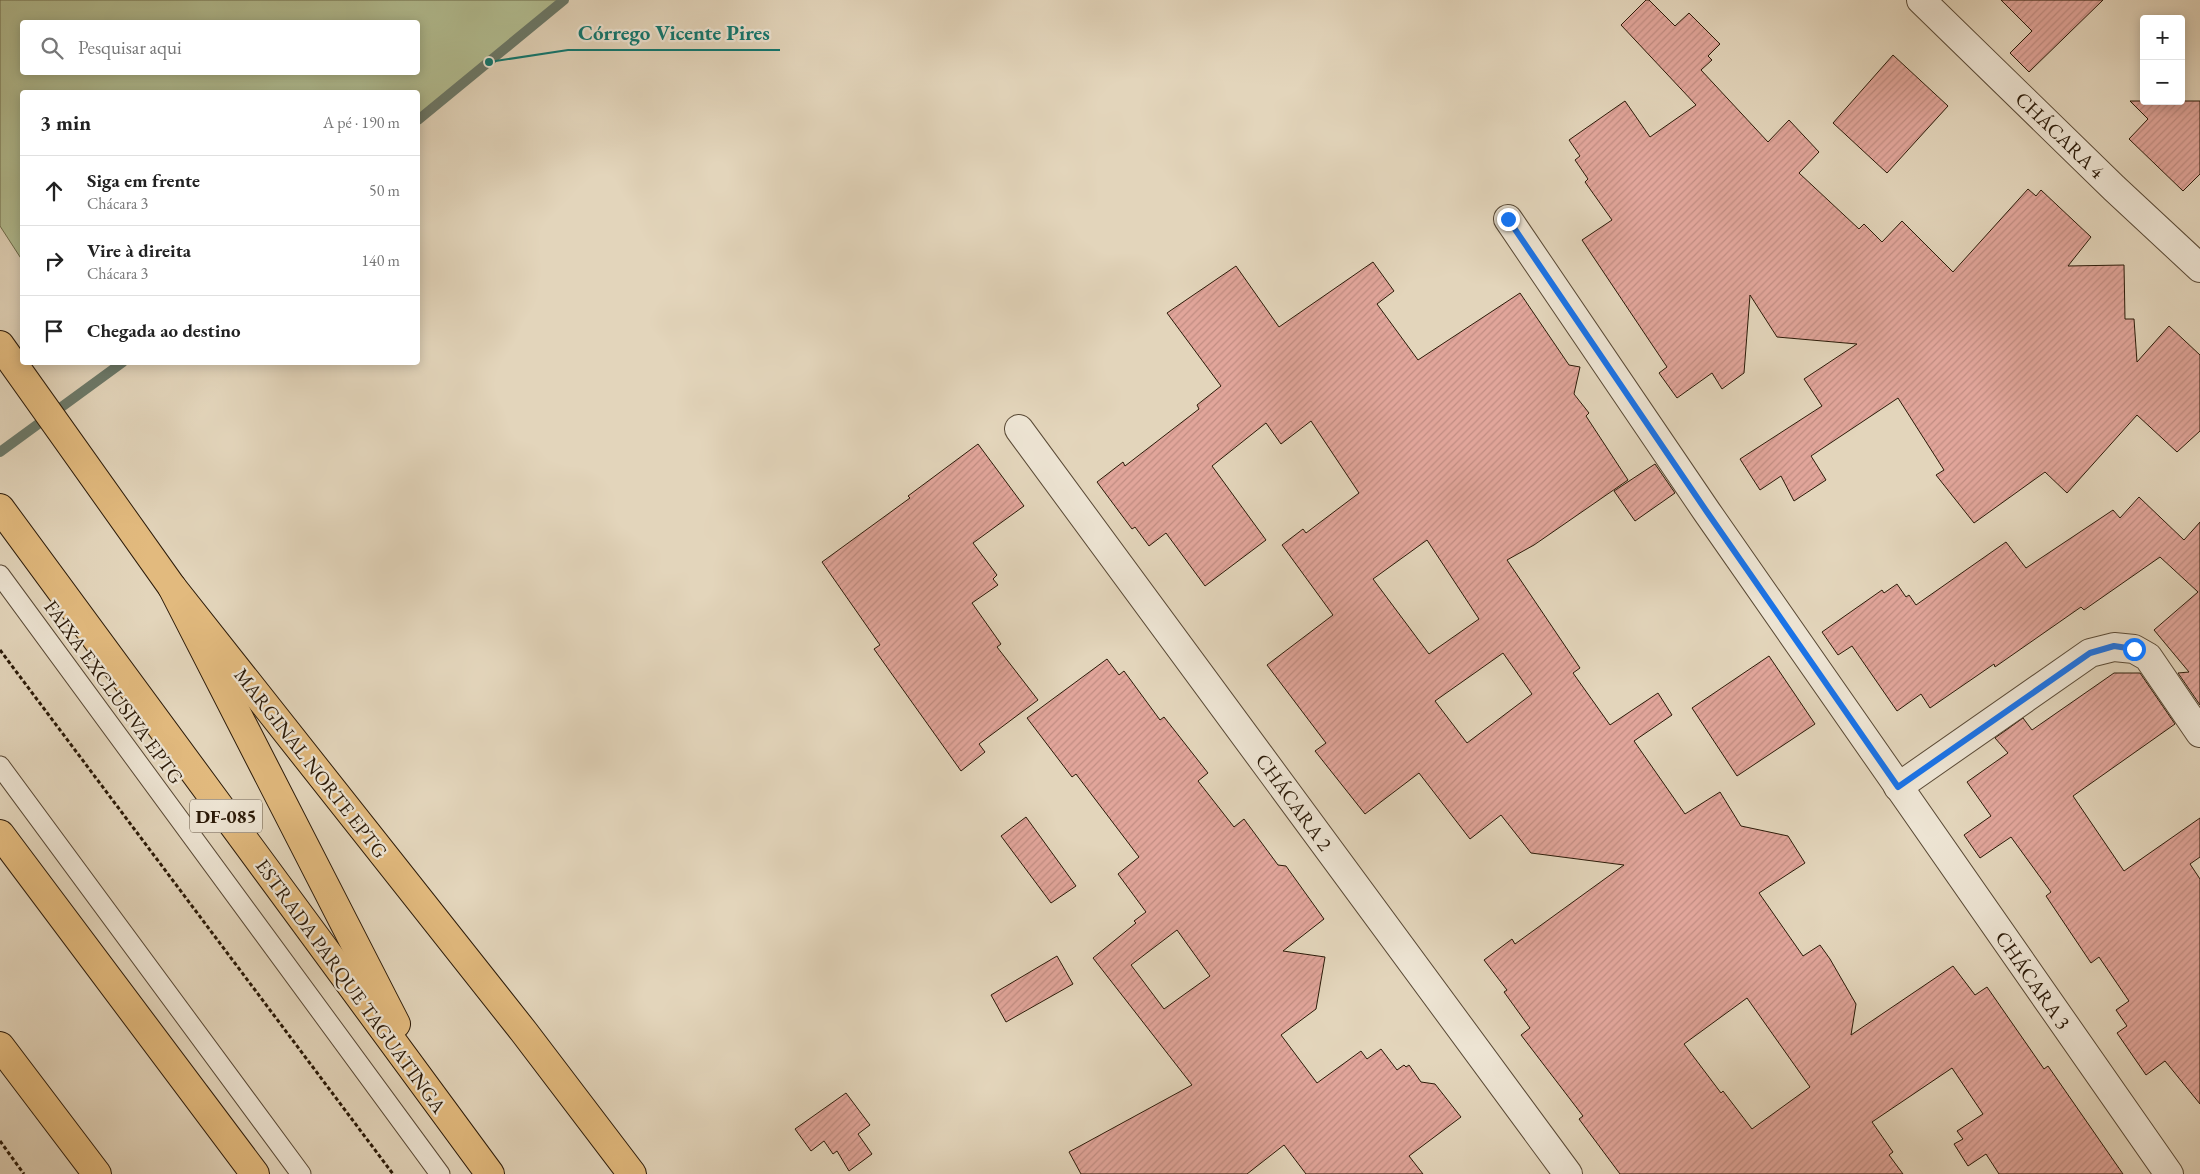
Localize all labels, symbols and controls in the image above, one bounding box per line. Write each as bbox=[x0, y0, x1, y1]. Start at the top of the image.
callout: Córrego Vicente Pires bbox=[568, 14, 780, 50]
map controls bbox=[2140, 15, 2185, 105]
button: + bbox=[2140, 15, 2185, 60]
text: Córrego Vicente Pires bbox=[578, 19, 770, 46]
search box bbox=[20, 20, 420, 75]
icon: search bbox=[38, 34, 66, 62]
text: Pesquisar aqui bbox=[78, 35, 182, 60]
button: − bbox=[2140, 60, 2185, 105]
street label: CHÁCARA 4 bbox=[2010, 86, 2110, 184]
text: 3 min bbox=[40, 109, 91, 136]
text: A pé · 190 m bbox=[323, 112, 400, 133]
text: Siga em frente bbox=[87, 168, 200, 193]
icon: ahead bbox=[40, 177, 68, 205]
text: 50 m bbox=[369, 180, 400, 201]
text: Chácara 3 bbox=[87, 193, 148, 214]
route end bbox=[1497, 208, 1520, 231]
text: Vire à direita bbox=[87, 238, 191, 263]
icon: right bbox=[40, 247, 68, 275]
text: 140 m bbox=[361, 250, 400, 271]
text: Chácara 3 bbox=[87, 263, 148, 284]
icon: arrive bbox=[40, 317, 68, 345]
text: Chegada ao destino bbox=[87, 318, 241, 343]
street label: FAIXA EXCLUSIVA EPTG bbox=[38, 595, 190, 789]
route start bbox=[2123, 638, 2146, 661]
street label: MARGINAL NORTE EPTG bbox=[228, 662, 394, 864]
street label: CHÁCARA 2 bbox=[1250, 748, 1338, 856]
road number: DF-085 bbox=[190, 799, 262, 832]
street label: ESTRADA PARQUE TAGUATINGA bbox=[250, 854, 452, 1119]
street label: CHÁCARA 3 bbox=[1990, 926, 2076, 1034]

